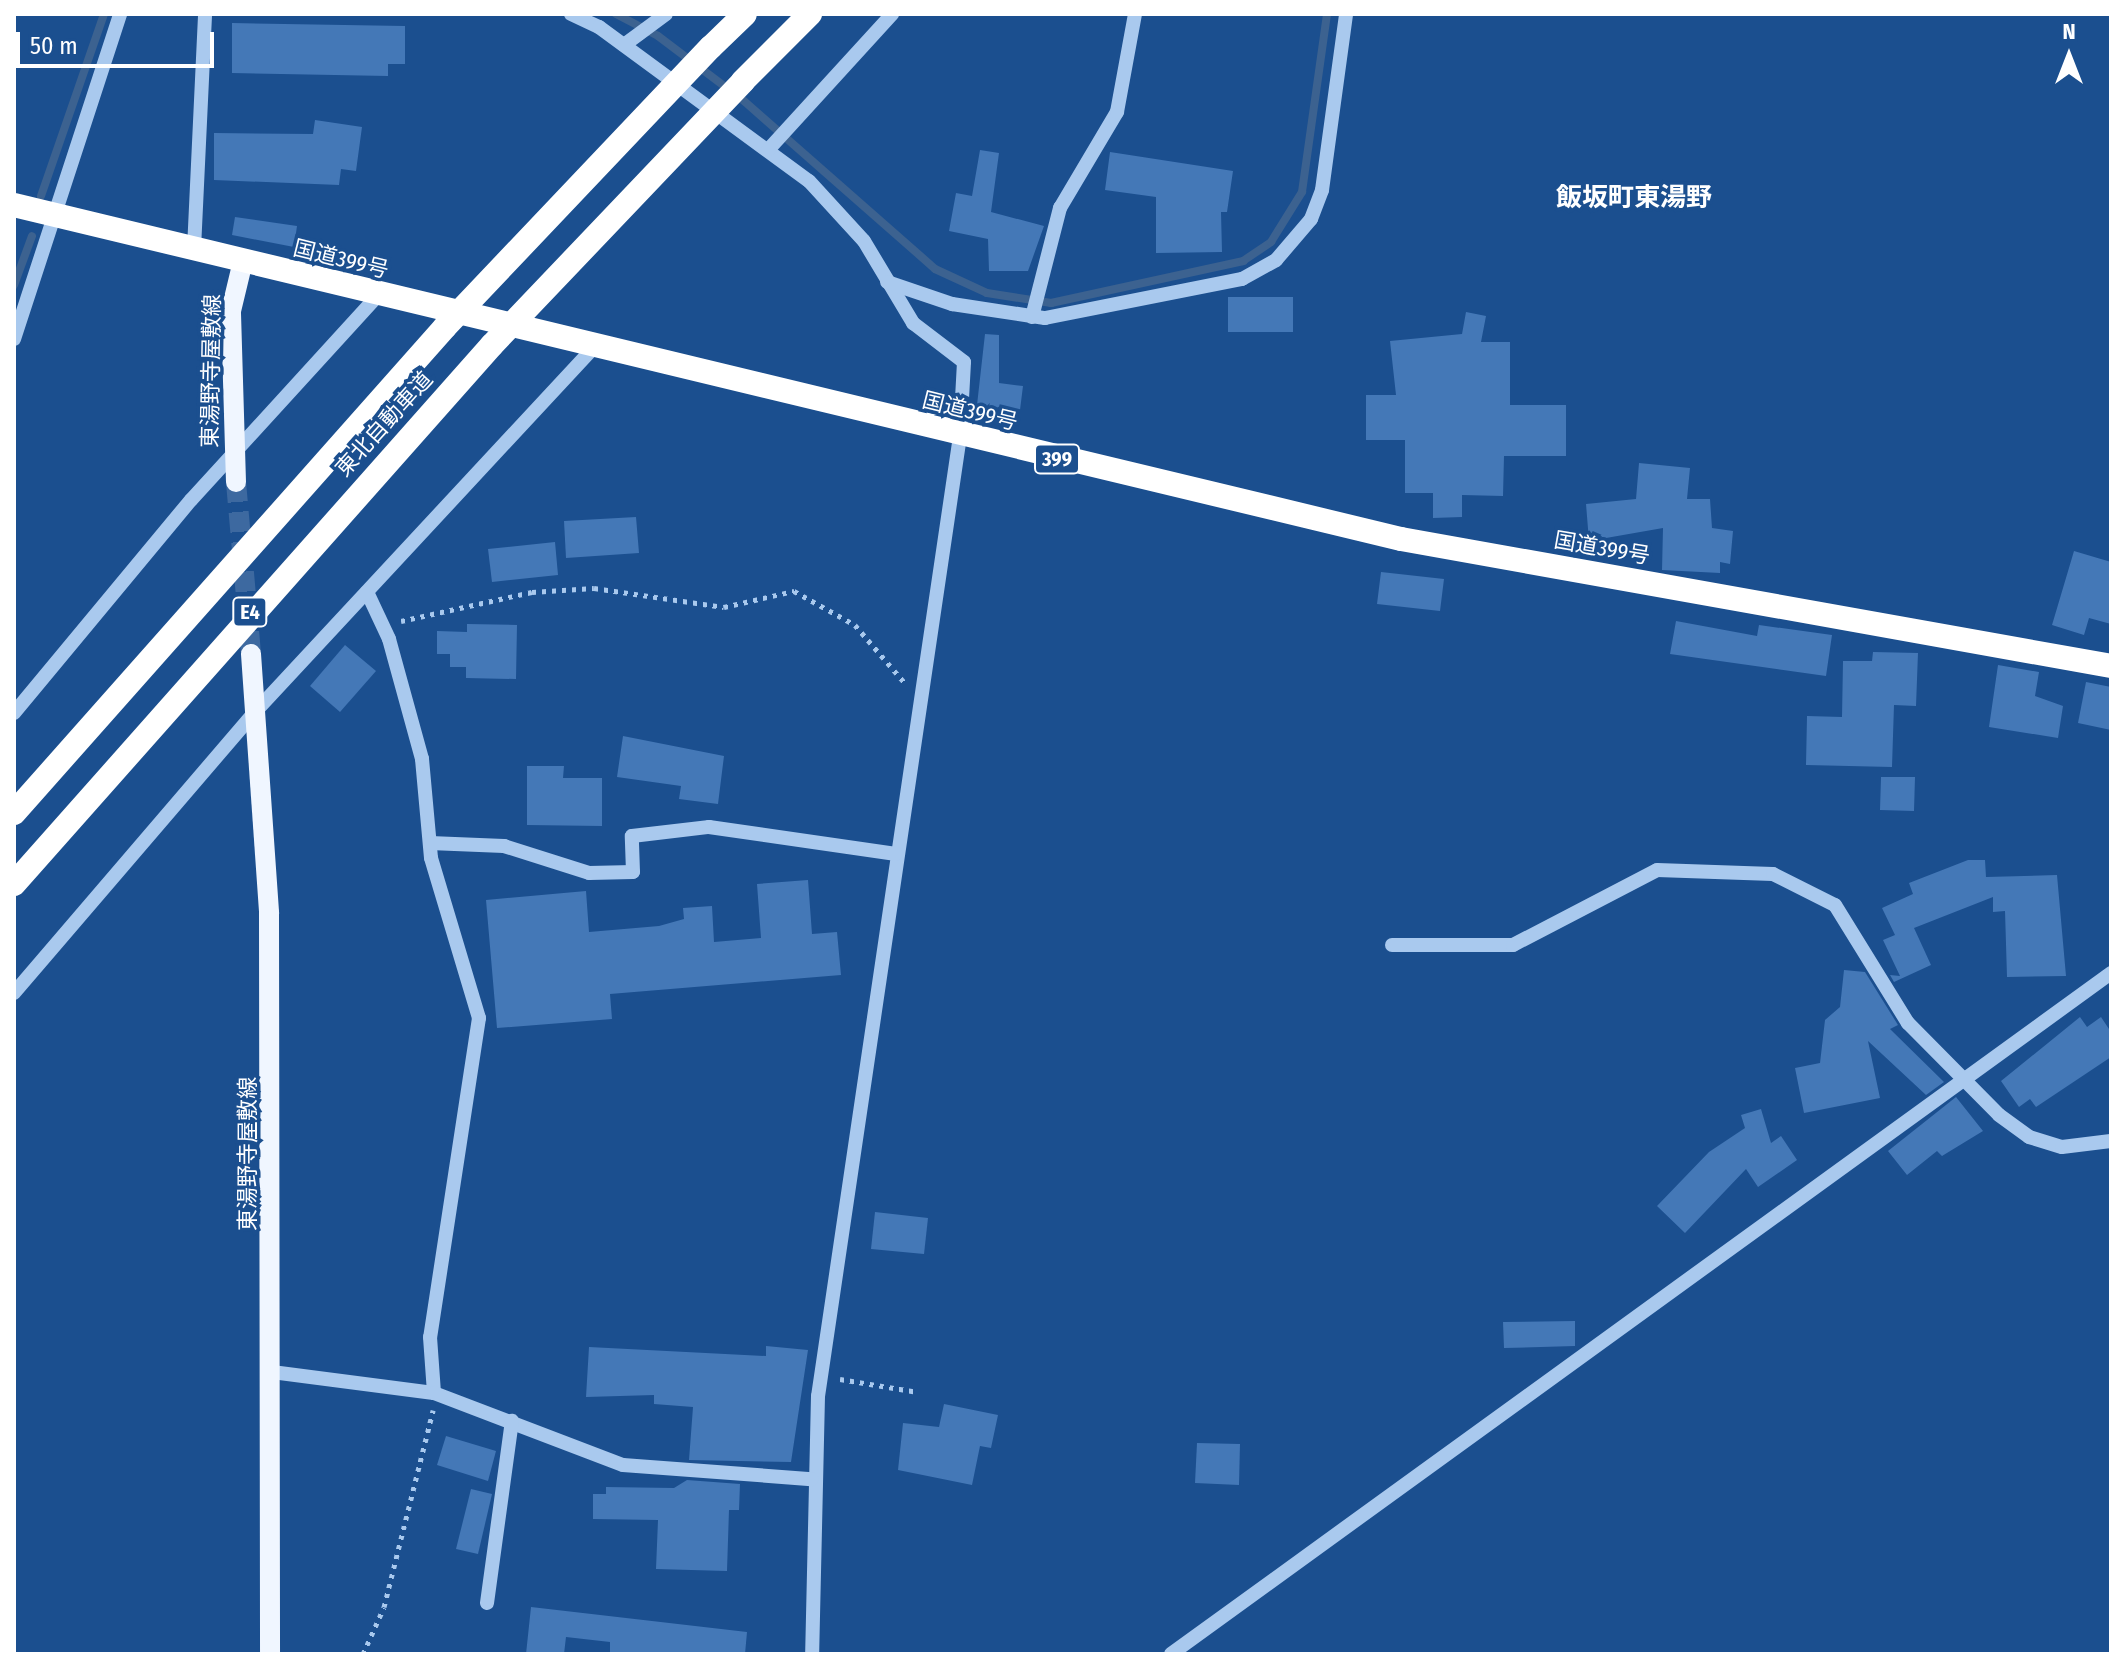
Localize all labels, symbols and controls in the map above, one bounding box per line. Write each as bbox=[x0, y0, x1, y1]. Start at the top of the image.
scale bar bbox=[20, 16, 218, 66]
north arrow bbox=[2029, 16, 2109, 96]
text: N bbox=[2062, 18, 2076, 45]
text: 50 m bbox=[30, 32, 78, 60]
district label: 飯坂町東湯野 bbox=[1556, 182, 1712, 214]
street label: 国道399号 bbox=[291, 234, 391, 284]
street label: 東湯野寺屋敷線 bbox=[196, 294, 226, 448]
street label: 東北自動車道 bbox=[330, 366, 438, 482]
street label: 国道399号 bbox=[920, 386, 1020, 436]
road number: 399 bbox=[1033, 443, 1081, 475]
street label: 国道399号 bbox=[1552, 527, 1652, 569]
road number: E4 bbox=[232, 596, 268, 628]
street label: 東湯野寺屋敷線 bbox=[235, 1077, 261, 1231]

